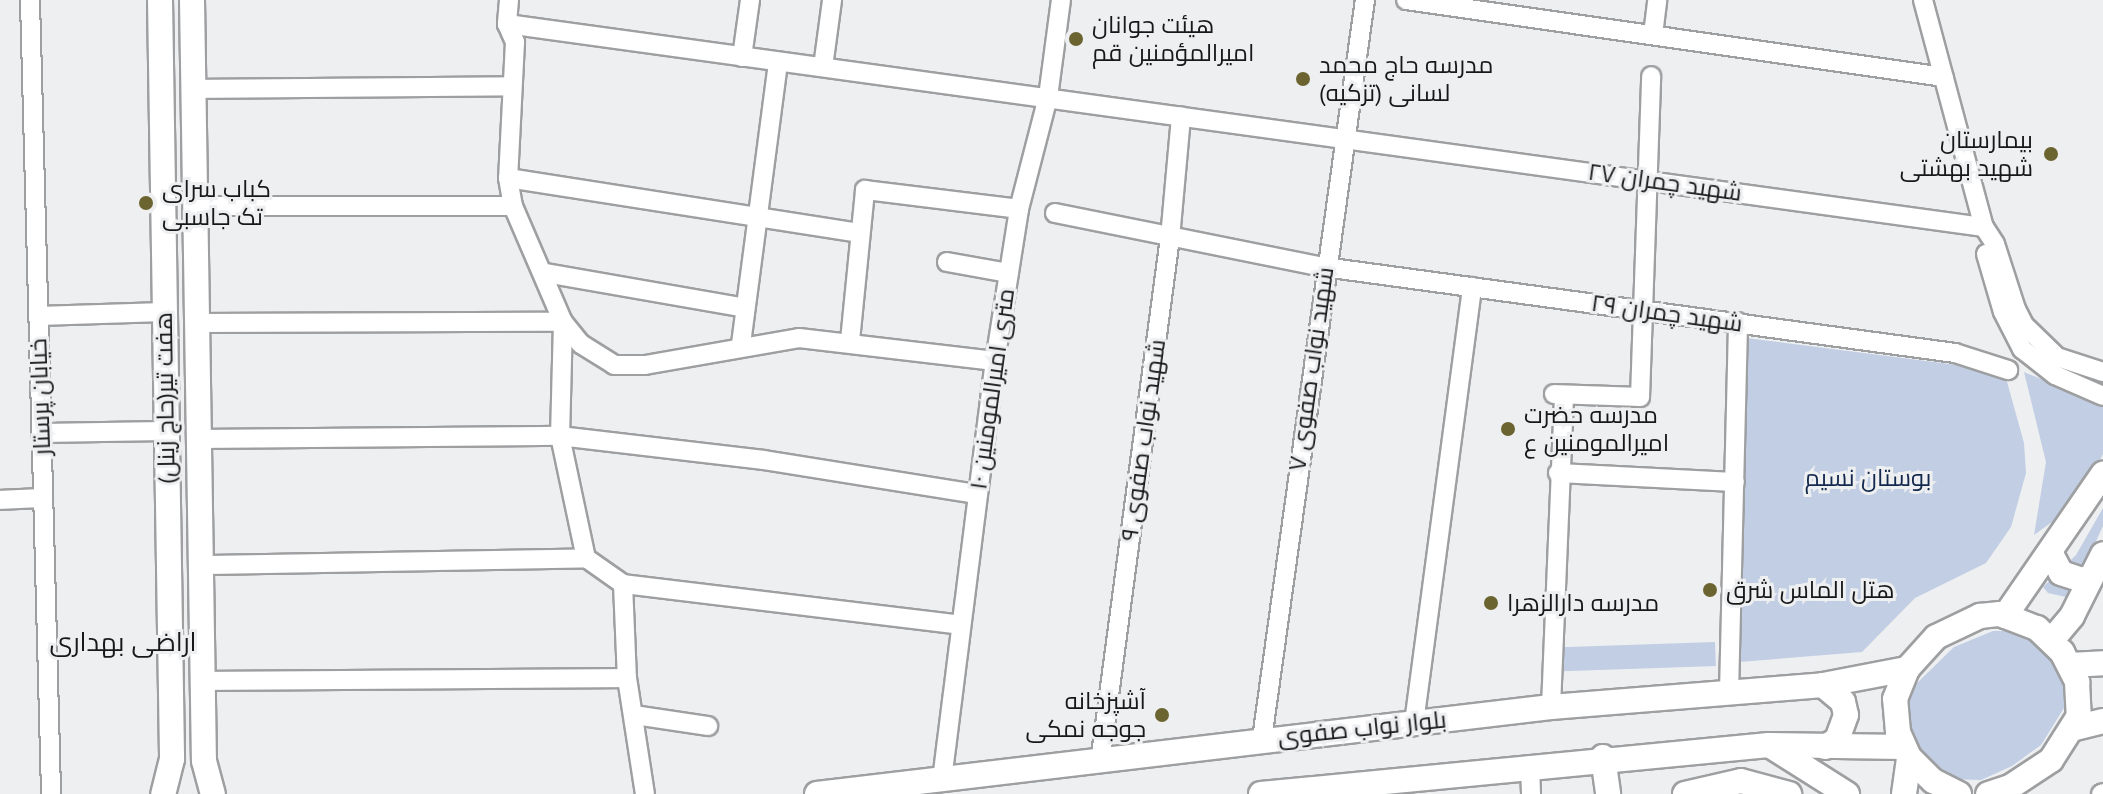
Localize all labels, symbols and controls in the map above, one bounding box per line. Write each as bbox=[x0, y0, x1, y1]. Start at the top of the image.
place label: هیئت جوانان امیرالمؤمنین قم bbox=[1092, 11, 1254, 67]
marker: هیئت جوانان امیرالمؤمنین قم bbox=[1067, 30, 1085, 48]
place label: مدرسه حاج محمد لسانی (تزکیه) bbox=[1319, 51, 1493, 107]
marker: مدرسه حاج محمد لسانی (تزکیه) bbox=[1294, 70, 1312, 88]
place label: بیمارستان شهید بهشتی bbox=[1900, 126, 2033, 182]
marker: بیمارستان شهید بهشتی bbox=[2040, 143, 2062, 165]
street label: شهید چمران ۲۷ bbox=[1586, 157, 1744, 207]
place label: کباب سرای تک جاسبی bbox=[162, 175, 271, 231]
marker: کباب سرای تک جاسبی bbox=[137, 194, 155, 212]
street label: شهید نواب صفوی ۷ bbox=[1282, 265, 1340, 473]
street label: ۱۰ متری امیرالمومنین bbox=[964, 287, 1020, 491]
street label: شهید چمران ۲۹ bbox=[1589, 288, 1745, 338]
street label: هفت تیر(حاج زینل) bbox=[149, 312, 181, 484]
street label: شهید نواب صفوی ۹ bbox=[1115, 337, 1171, 543]
street label: خیابان پرستار bbox=[24, 338, 56, 456]
place label: مدرسه حضرت امیرالمومنین ع bbox=[1524, 401, 1669, 457]
marker: مدرسه حضرت امیرالمومنین ع bbox=[1499, 420, 1517, 438]
park label: بوستان نسیم bbox=[1805, 464, 1931, 492]
place label: هتل الماس شرق bbox=[1726, 576, 1895, 604]
marker: هتل الماس شرق bbox=[1701, 581, 1719, 599]
place label: مدرسه دارالزهرا bbox=[1507, 589, 1659, 617]
marker: مدرسه دارالزهرا bbox=[1482, 594, 1500, 612]
district label: اراضی بهداری bbox=[49, 626, 197, 658]
place label: آشپزخانه جوجه نمکی bbox=[1026, 687, 1146, 743]
street label: بلوار نواب صفوی bbox=[1276, 705, 1448, 751]
marker: آشپزخانه جوجه نمکی bbox=[1153, 706, 1171, 724]

